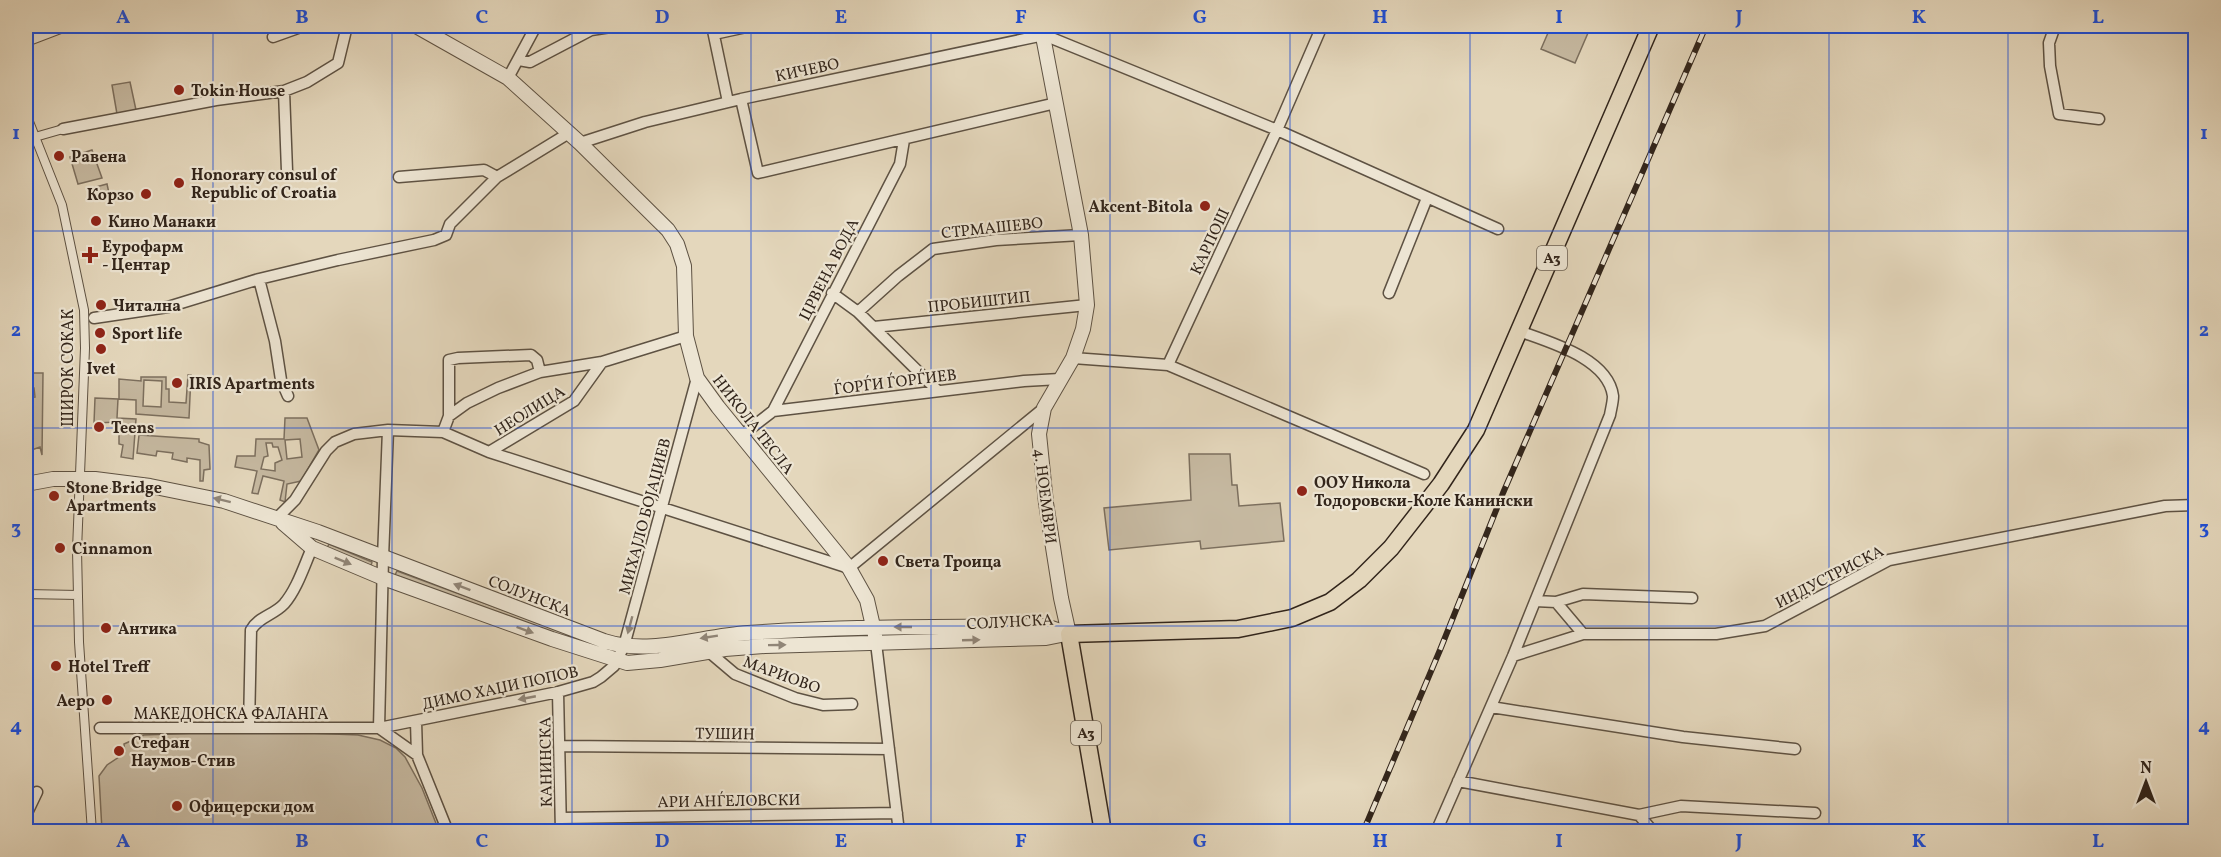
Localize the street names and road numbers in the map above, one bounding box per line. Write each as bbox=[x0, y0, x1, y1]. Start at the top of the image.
street label: КИЧЕВО bbox=[773, 53, 842, 88]
street label: КАРПОШ bbox=[1186, 205, 1236, 279]
street label: СТРМАШЕВО bbox=[940, 213, 1045, 245]
street label: ЦРВЕНА ВОДА bbox=[795, 215, 865, 325]
road number: A3 bbox=[1537, 246, 1567, 270]
street label: ПРОБИШТИП bbox=[927, 287, 1032, 319]
street label: ШИРОК СОКАК bbox=[58, 309, 80, 427]
street label: ЃОРЃИ ЃОРЃИЕВ bbox=[832, 364, 958, 401]
street label: НИКОЛА ТЕСЛА bbox=[706, 371, 798, 480]
street label: НЕОЛИЦА bbox=[490, 381, 570, 442]
street label: МИХАЈЛО БОЈАЏИЕВ bbox=[614, 436, 677, 597]
street label: 4. НОЕМВРИ bbox=[1027, 447, 1061, 545]
street label: ИНДУСТРИСКА bbox=[1772, 541, 1888, 615]
street label: СОЛУНСКА bbox=[485, 571, 574, 623]
street label: СОЛУНСКА bbox=[966, 610, 1054, 636]
street label: МАРИОВО bbox=[740, 652, 823, 700]
street label: ДИМО ХАЏИ ПОПОВ bbox=[420, 662, 581, 716]
street label: МАКЕДОНСКА ФАЛАНГА bbox=[134, 704, 328, 726]
street label: КАНИНСКА bbox=[535, 716, 559, 808]
road number: A3 bbox=[1071, 721, 1101, 745]
street label: ТУШИН bbox=[695, 723, 755, 747]
street label: АРИ АНЃЕЛОВСКИ bbox=[657, 789, 801, 814]

